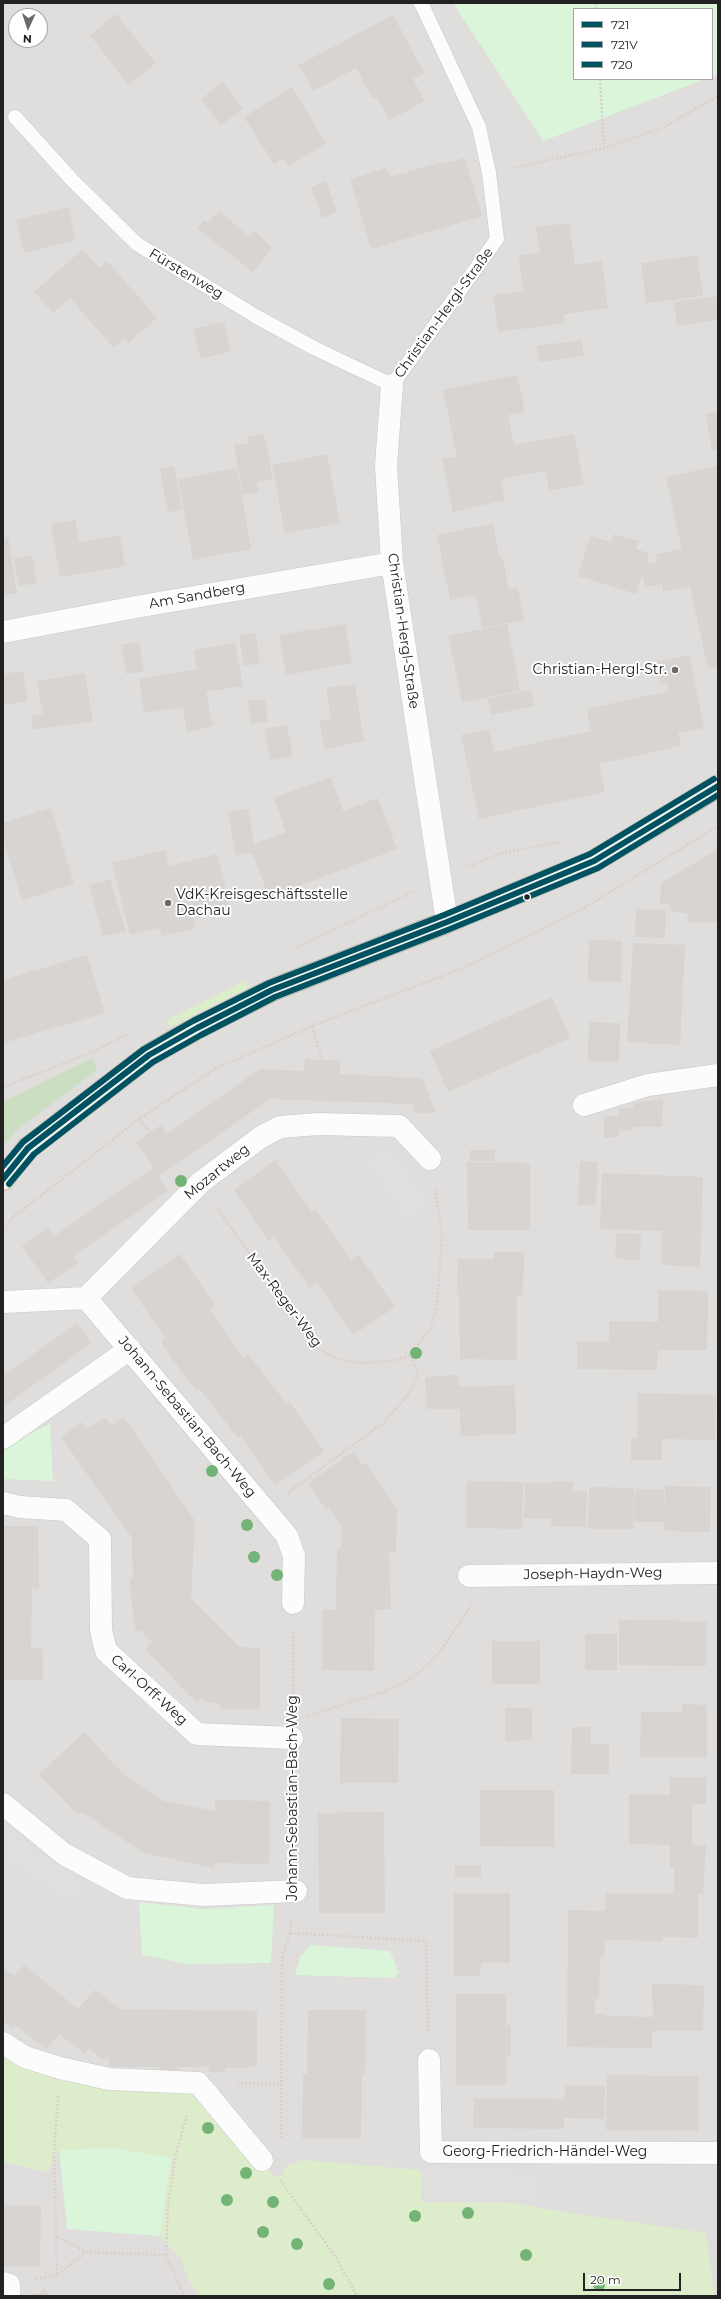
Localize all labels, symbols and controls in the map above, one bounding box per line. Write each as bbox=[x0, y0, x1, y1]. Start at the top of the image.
north arrow bbox=[8, 8, 48, 48]
legend bbox=[573, 8, 713, 80]
text: 721 bbox=[611, 17, 629, 32]
text: N bbox=[23, 32, 32, 46]
text: 721V bbox=[611, 37, 638, 52]
text: 720 bbox=[611, 57, 633, 72]
street label: Christian-Hergl-Straße bbox=[391, 244, 497, 382]
street label: Fürstenweg bbox=[146, 245, 226, 303]
street label: Christian-Hergl-Straße bbox=[384, 552, 422, 710]
street label: Am Sandberg bbox=[148, 579, 246, 613]
place label: Christian-Hergl-Str. bbox=[533, 662, 667, 678]
marker: Christian-Hergl-Str. bbox=[670, 665, 680, 675]
place label: VdK-Kreisgeschäftsstelle Dachau bbox=[176, 887, 348, 920]
unlabelled marker bbox=[522, 892, 532, 902]
marker: VdK-Kreisgeschäftsstelle Dachau bbox=[163, 898, 173, 908]
street label: Mozartweg bbox=[181, 1141, 253, 1203]
street label: Max-Reger-Weg bbox=[243, 1249, 325, 1351]
street label: Johann-Sebastian-Bach-Weg bbox=[114, 1333, 260, 1501]
street label: Joseph-Haydn-Weg bbox=[523, 1564, 663, 1584]
street label: Carl-Orff-Weg bbox=[107, 1651, 191, 1729]
street label: Johann-Sebastian-Bach-Weg bbox=[285, 1695, 301, 1901]
street label: Georg-Friedrich-Händel-Weg bbox=[443, 2144, 647, 2160]
scale bar bbox=[585, 2265, 683, 2291]
text: 20 m bbox=[590, 2272, 621, 2287]

